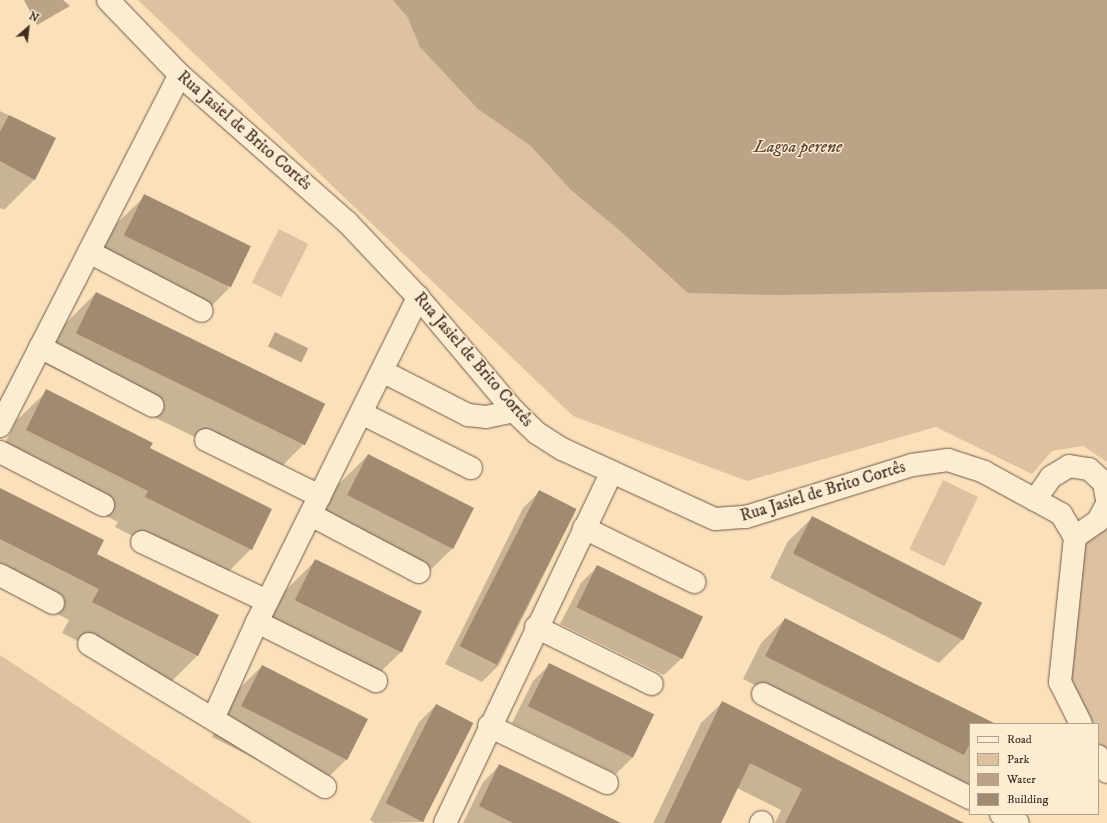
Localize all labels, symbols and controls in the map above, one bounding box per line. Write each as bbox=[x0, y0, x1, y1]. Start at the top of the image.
north arrow bbox=[8, 8, 48, 48]
text: N bbox=[26, 9, 41, 26]
street label: Rua Jasiel de Brito Cortês bbox=[173, 67, 315, 195]
water label: Lagoa perene bbox=[754, 136, 842, 158]
street label: Rua Jasiel de Brito Cortês bbox=[409, 289, 537, 431]
street label: Rua Jasiel de Brito Cortês bbox=[738, 457, 908, 527]
legend bbox=[969, 723, 1099, 815]
text: Road bbox=[1007, 732, 1032, 747]
text: Park bbox=[1007, 752, 1029, 767]
text: Water bbox=[1007, 772, 1036, 787]
text: Building bbox=[1007, 792, 1048, 807]

